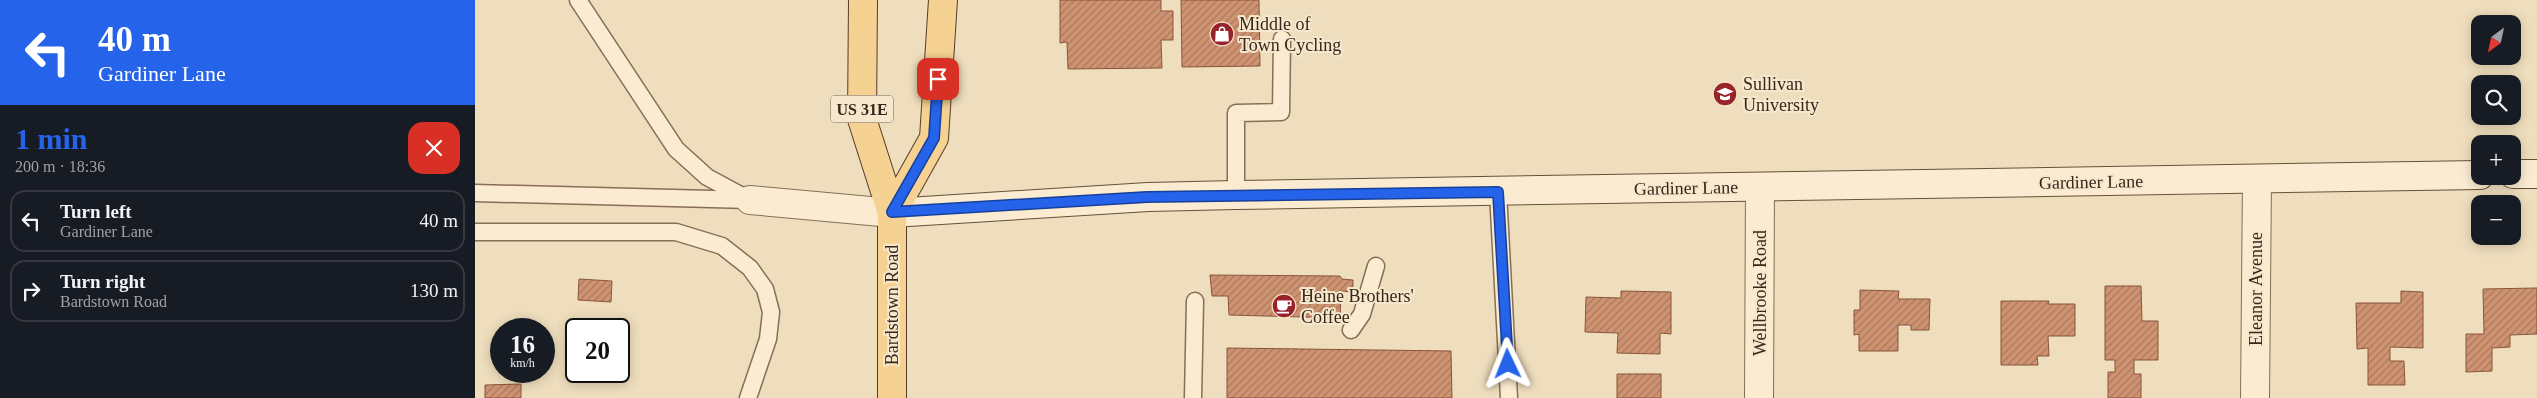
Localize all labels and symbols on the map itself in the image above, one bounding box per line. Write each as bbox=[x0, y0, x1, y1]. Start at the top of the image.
place label: Middle of Town Cycling bbox=[1239, 14, 1341, 55]
north arrow bbox=[2471, 15, 2521, 65]
shop icon: Middle of Town Cycling bbox=[1209, 21, 1235, 47]
pin bbox=[917, 58, 959, 100]
place label: Sullivan University bbox=[1743, 74, 1819, 115]
school or university icon: Sullivan University bbox=[1712, 81, 1738, 107]
road number: US 31E bbox=[831, 96, 893, 122]
street label: Gardiner Lane bbox=[2039, 171, 2143, 193]
street label: Gardiner Lane bbox=[1634, 177, 1738, 199]
street label: Wellbrooke Road bbox=[1750, 230, 1770, 356]
street label: Eleanor Avenue bbox=[2246, 232, 2266, 346]
street label: Bardstown Road bbox=[882, 245, 902, 365]
place label: Heine Brothers' Coffee bbox=[1301, 286, 1414, 327]
cafe icon: Heine Brothers' Coffee bbox=[1271, 293, 1297, 319]
speed limit sign: 20 bbox=[565, 318, 630, 383]
position arrow bbox=[1481, 337, 1533, 389]

